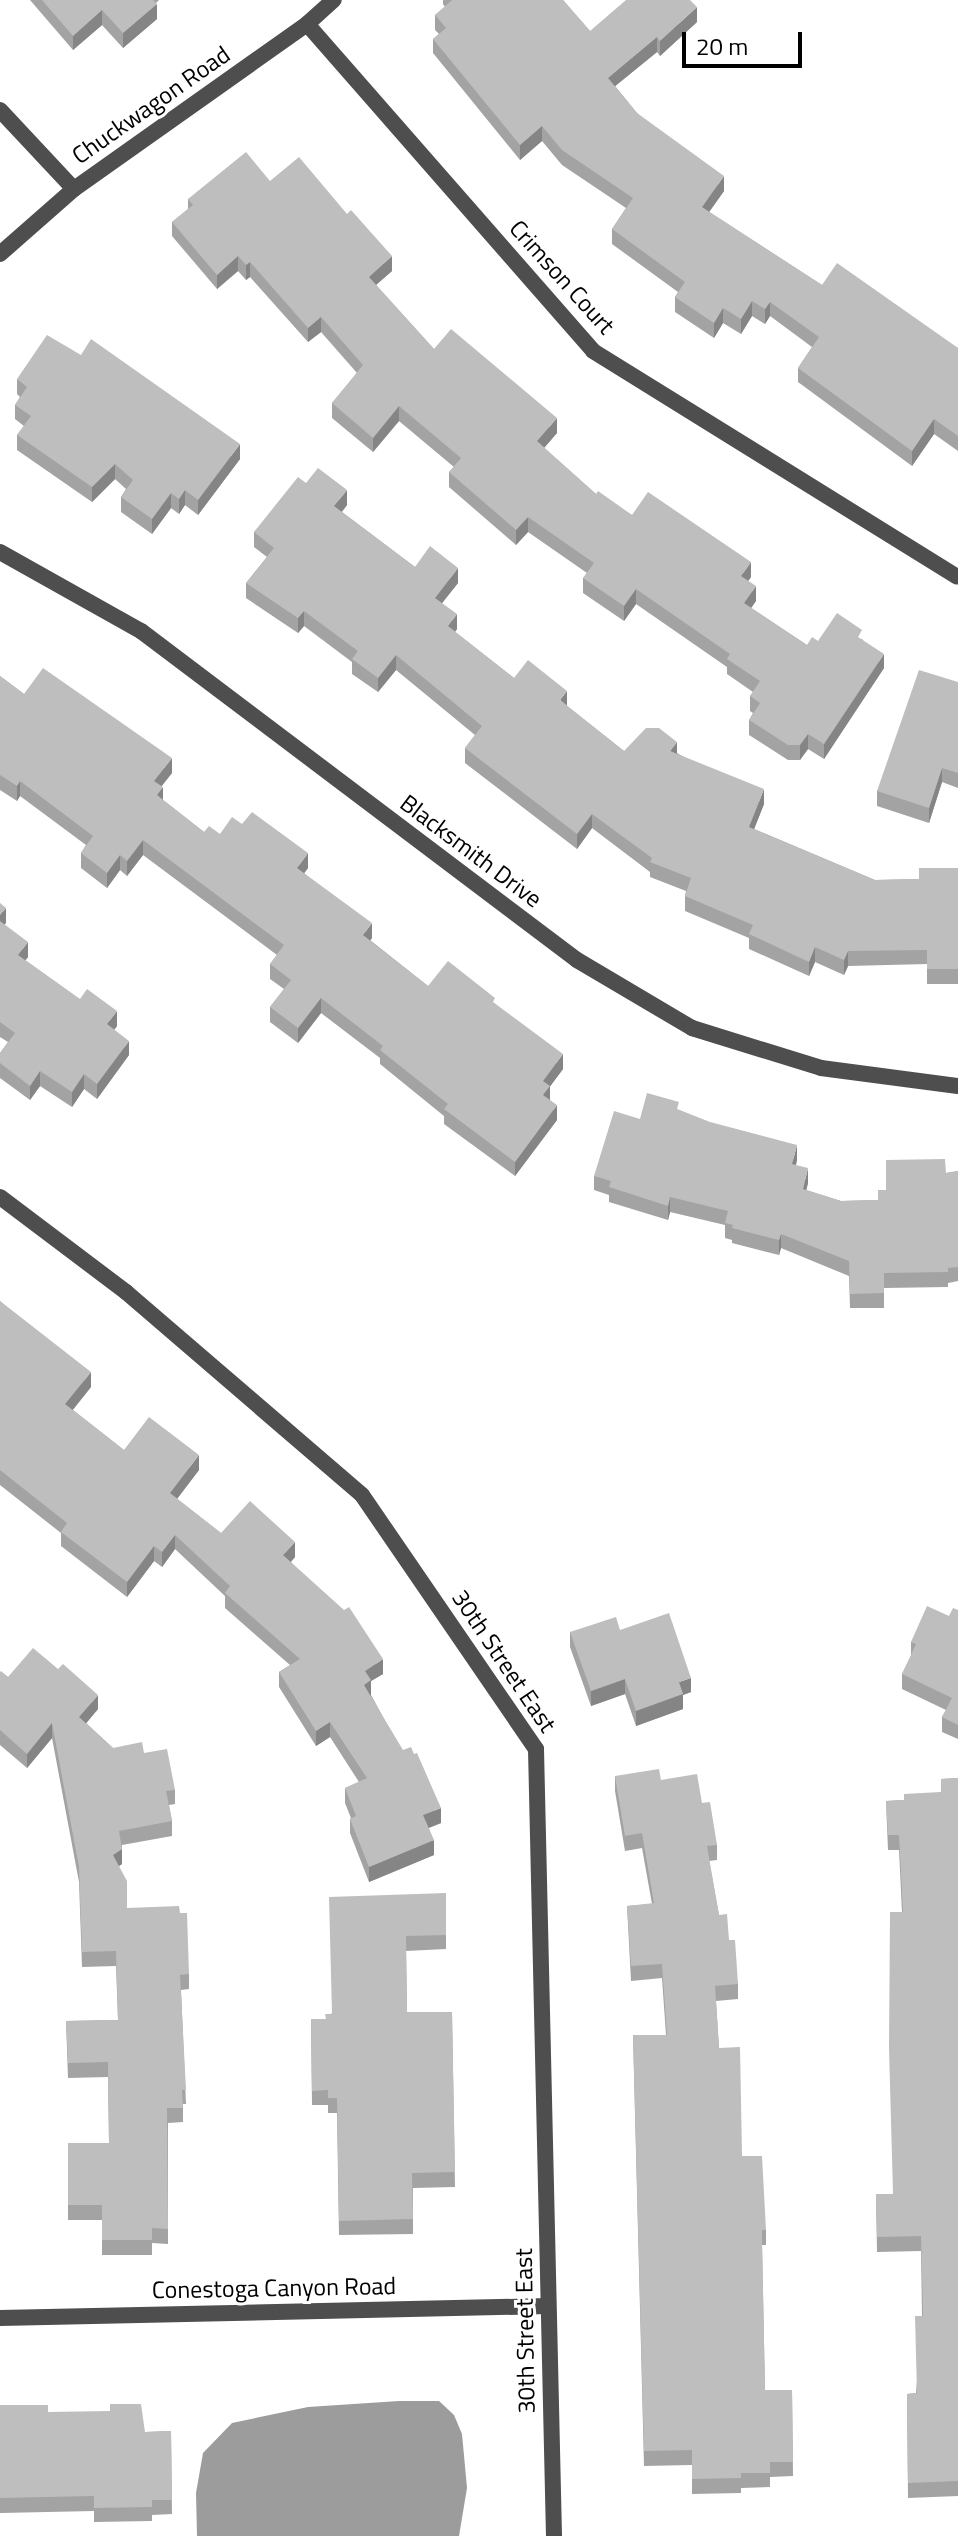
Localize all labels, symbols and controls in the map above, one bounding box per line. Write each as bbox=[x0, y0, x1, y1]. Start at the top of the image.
scale bar bbox=[686, 16, 806, 66]
text: 20 m bbox=[696, 28, 748, 64]
street label: Chuckwagon Road bbox=[67, 40, 235, 170]
street label: Crimson Court bbox=[503, 214, 621, 340]
street label: Blacksmith Drive bbox=[395, 788, 547, 914]
street label: 30th Street East bbox=[446, 1584, 562, 1738]
street label: 30th Street East bbox=[509, 2248, 541, 2414]
street label: Conestoga Canyon Road bbox=[152, 2271, 396, 2305]

